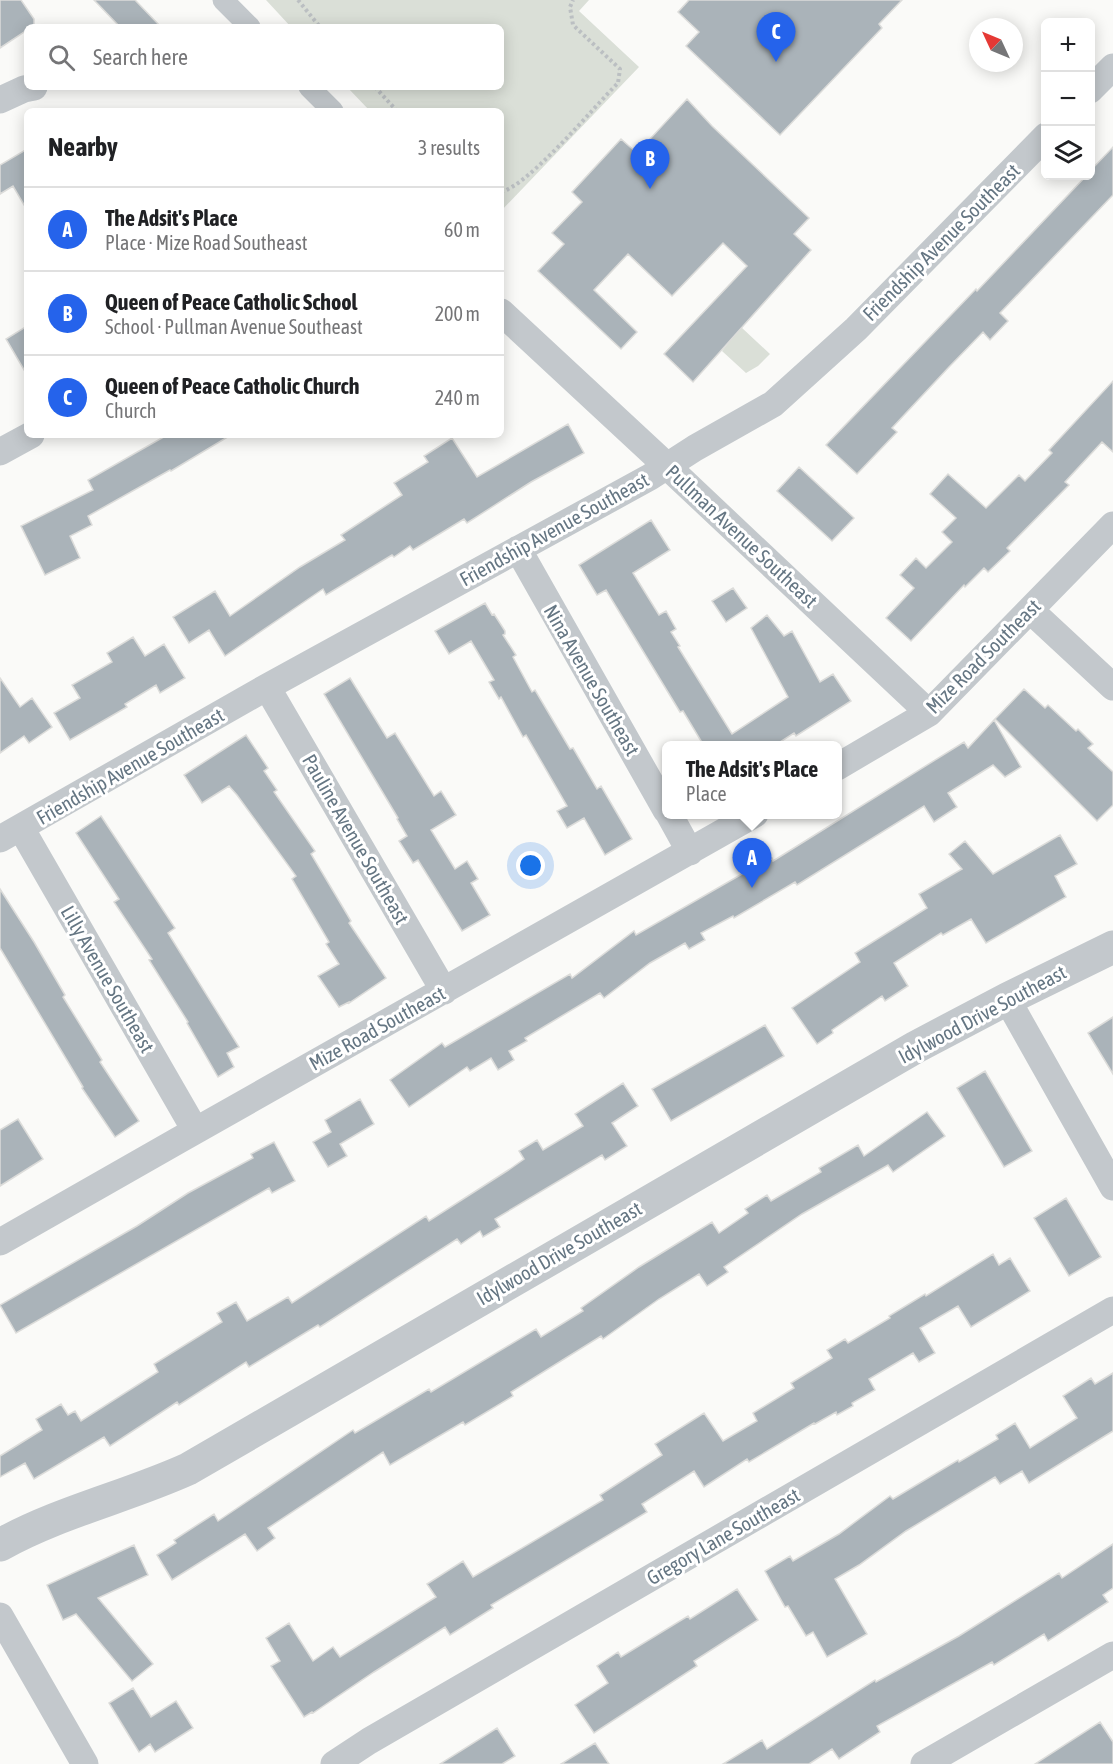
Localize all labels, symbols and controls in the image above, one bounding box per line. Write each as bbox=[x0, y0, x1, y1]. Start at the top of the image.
pin: C bbox=[756, 13, 796, 62]
north arrow bbox=[969, 18, 1023, 72]
map controls bbox=[1041, 18, 1095, 180]
button: + bbox=[1041, 18, 1095, 72]
search box bbox=[24, 24, 504, 90]
icon: search bbox=[45, 41, 78, 74]
text: Search here bbox=[93, 44, 188, 70]
button: − bbox=[1041, 72, 1095, 126]
button: layers bbox=[1041, 126, 1095, 180]
text: Nearby bbox=[48, 132, 118, 162]
text: 3 results bbox=[418, 136, 480, 159]
pin: B bbox=[630, 140, 670, 189]
street label: Friendship Avenue Southeast bbox=[858, 159, 1024, 325]
text: The Adsit's Place bbox=[105, 205, 238, 231]
text: A bbox=[63, 218, 72, 241]
text: 60 m bbox=[444, 218, 480, 241]
text: Place · Mize Road Southeast bbox=[105, 231, 308, 254]
text: Queen of Peace Catholic School bbox=[105, 289, 357, 315]
text: B bbox=[63, 302, 72, 325]
text: 200 m bbox=[435, 302, 480, 325]
text: School · Pullman Avenue Southeast bbox=[105, 315, 363, 338]
text: Queen of Peace Catholic Church bbox=[105, 373, 359, 399]
text: C bbox=[63, 386, 72, 409]
text: 240 m bbox=[435, 386, 480, 409]
text: Church bbox=[105, 399, 156, 422]
street label: Pullman Avenue Southeast bbox=[662, 460, 823, 612]
street label: Friendship Avenue Southeast bbox=[456, 467, 653, 591]
street label: Mize Road Southeast bbox=[921, 594, 1045, 718]
street label: Nina Avenue Southeast bbox=[539, 600, 645, 760]
street label: Friendship Avenue Southeast bbox=[32, 703, 228, 829]
popup bbox=[662, 741, 842, 819]
street label: Pauline Avenue Southeast bbox=[298, 750, 414, 928]
text: The Adsit's Place bbox=[686, 756, 818, 782]
text: Place bbox=[686, 782, 727, 805]
pin: A bbox=[732, 838, 771, 888]
your location bbox=[516, 851, 545, 880]
street label: Lilly Avenue Southeast bbox=[57, 901, 160, 1057]
street label: Idylwood Drive Southeast bbox=[894, 960, 1070, 1068]
street label: Mize Road Southeast bbox=[305, 981, 449, 1075]
street label: Idylwood Drive Southeast bbox=[473, 1196, 646, 1310]
street label: Gregory Lane Southeast bbox=[642, 1483, 804, 1589]

